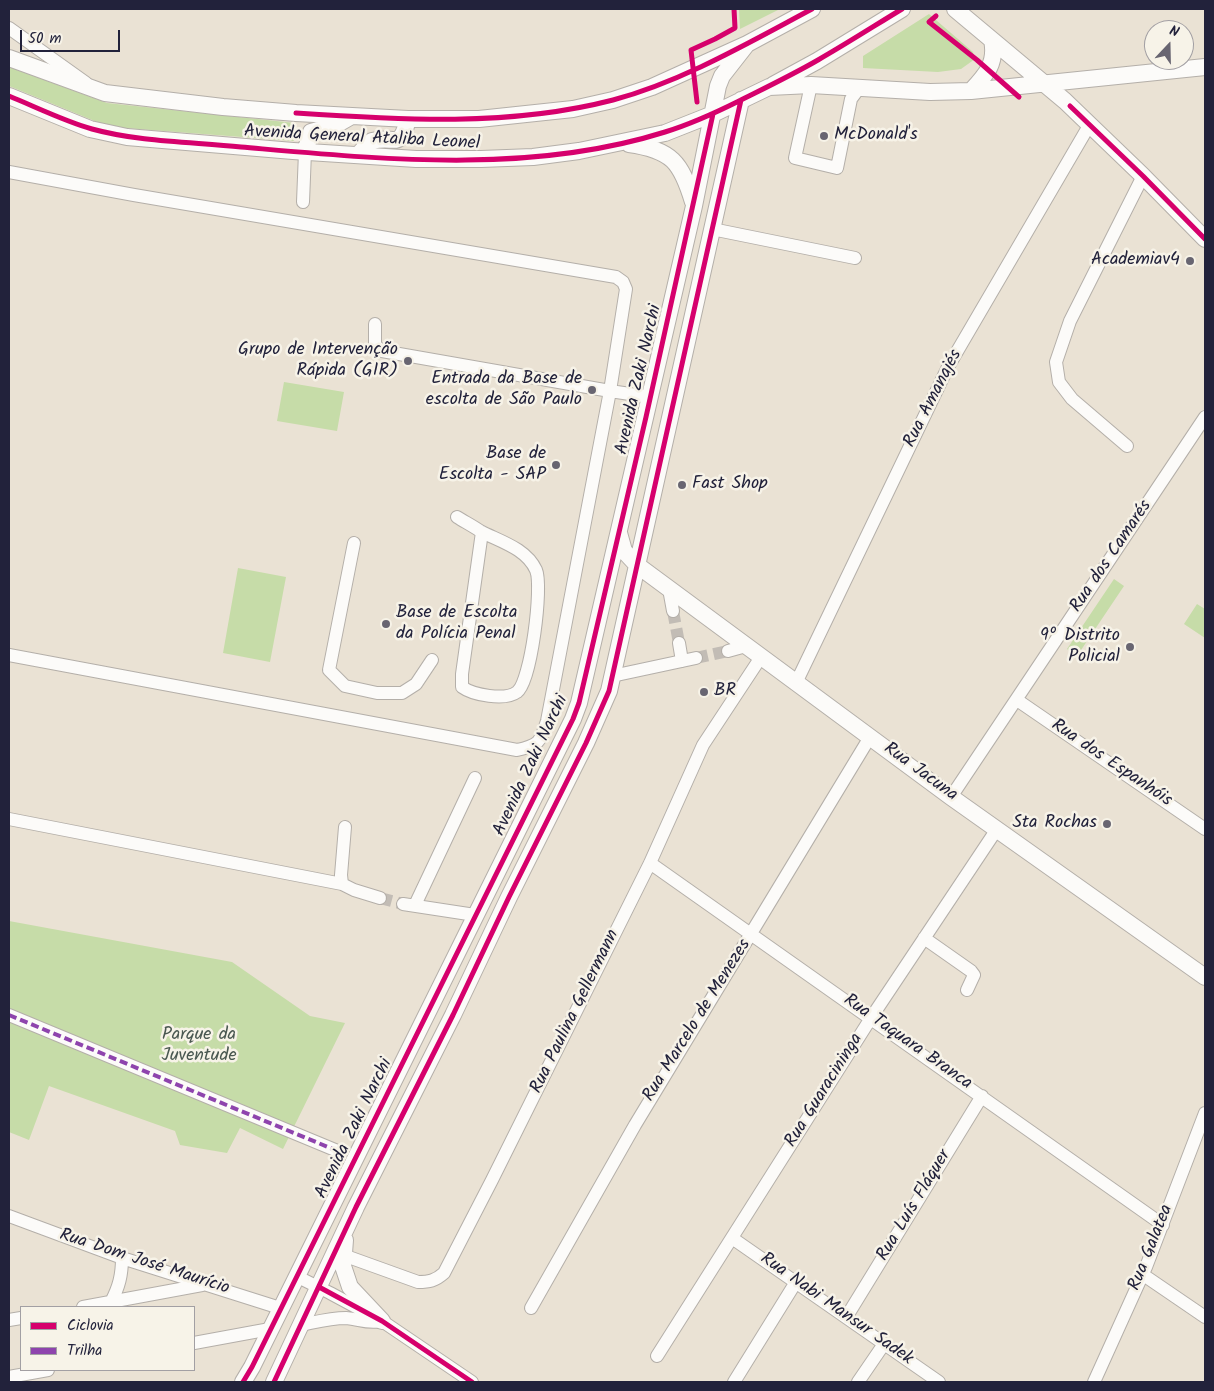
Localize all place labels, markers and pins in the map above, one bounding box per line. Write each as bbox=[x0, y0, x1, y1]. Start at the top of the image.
place label: McDonald's bbox=[834, 125, 918, 147]
marker: McDonald's bbox=[818, 130, 830, 142]
place label: Academiav4 bbox=[1091, 250, 1180, 272]
marker: Academiav4 bbox=[1184, 255, 1196, 267]
place label: Grupo de Intervenção Rápida (GIR) bbox=[238, 340, 398, 382]
marker: Grupo de Intervenção Rápida (GIR) bbox=[402, 355, 414, 367]
place label: Entrada da Base de escolta de São Paulo bbox=[426, 369, 582, 412]
marker: Entrada da Base de escolta de São Paulo bbox=[586, 384, 598, 396]
place label: Base de Escolta - SAP bbox=[439, 444, 546, 486]
marker: Base de Escolta - SAP bbox=[550, 459, 562, 471]
place label: Fast Shop bbox=[692, 474, 768, 496]
marker: Fast Shop bbox=[676, 479, 688, 491]
place label: Base de Escolta da Polícia Penal bbox=[396, 603, 517, 646]
marker: Base de Escolta da Polícia Penal bbox=[380, 618, 392, 630]
place label: 9º Distrito Policial bbox=[1040, 626, 1120, 669]
marker: 9º Distrito Policial bbox=[1124, 641, 1136, 653]
place label: BR bbox=[714, 681, 736, 703]
marker: BR bbox=[698, 686, 710, 698]
place label: Sta Rochas bbox=[1012, 813, 1097, 835]
marker: Sta Rochas bbox=[1101, 818, 1113, 830]

